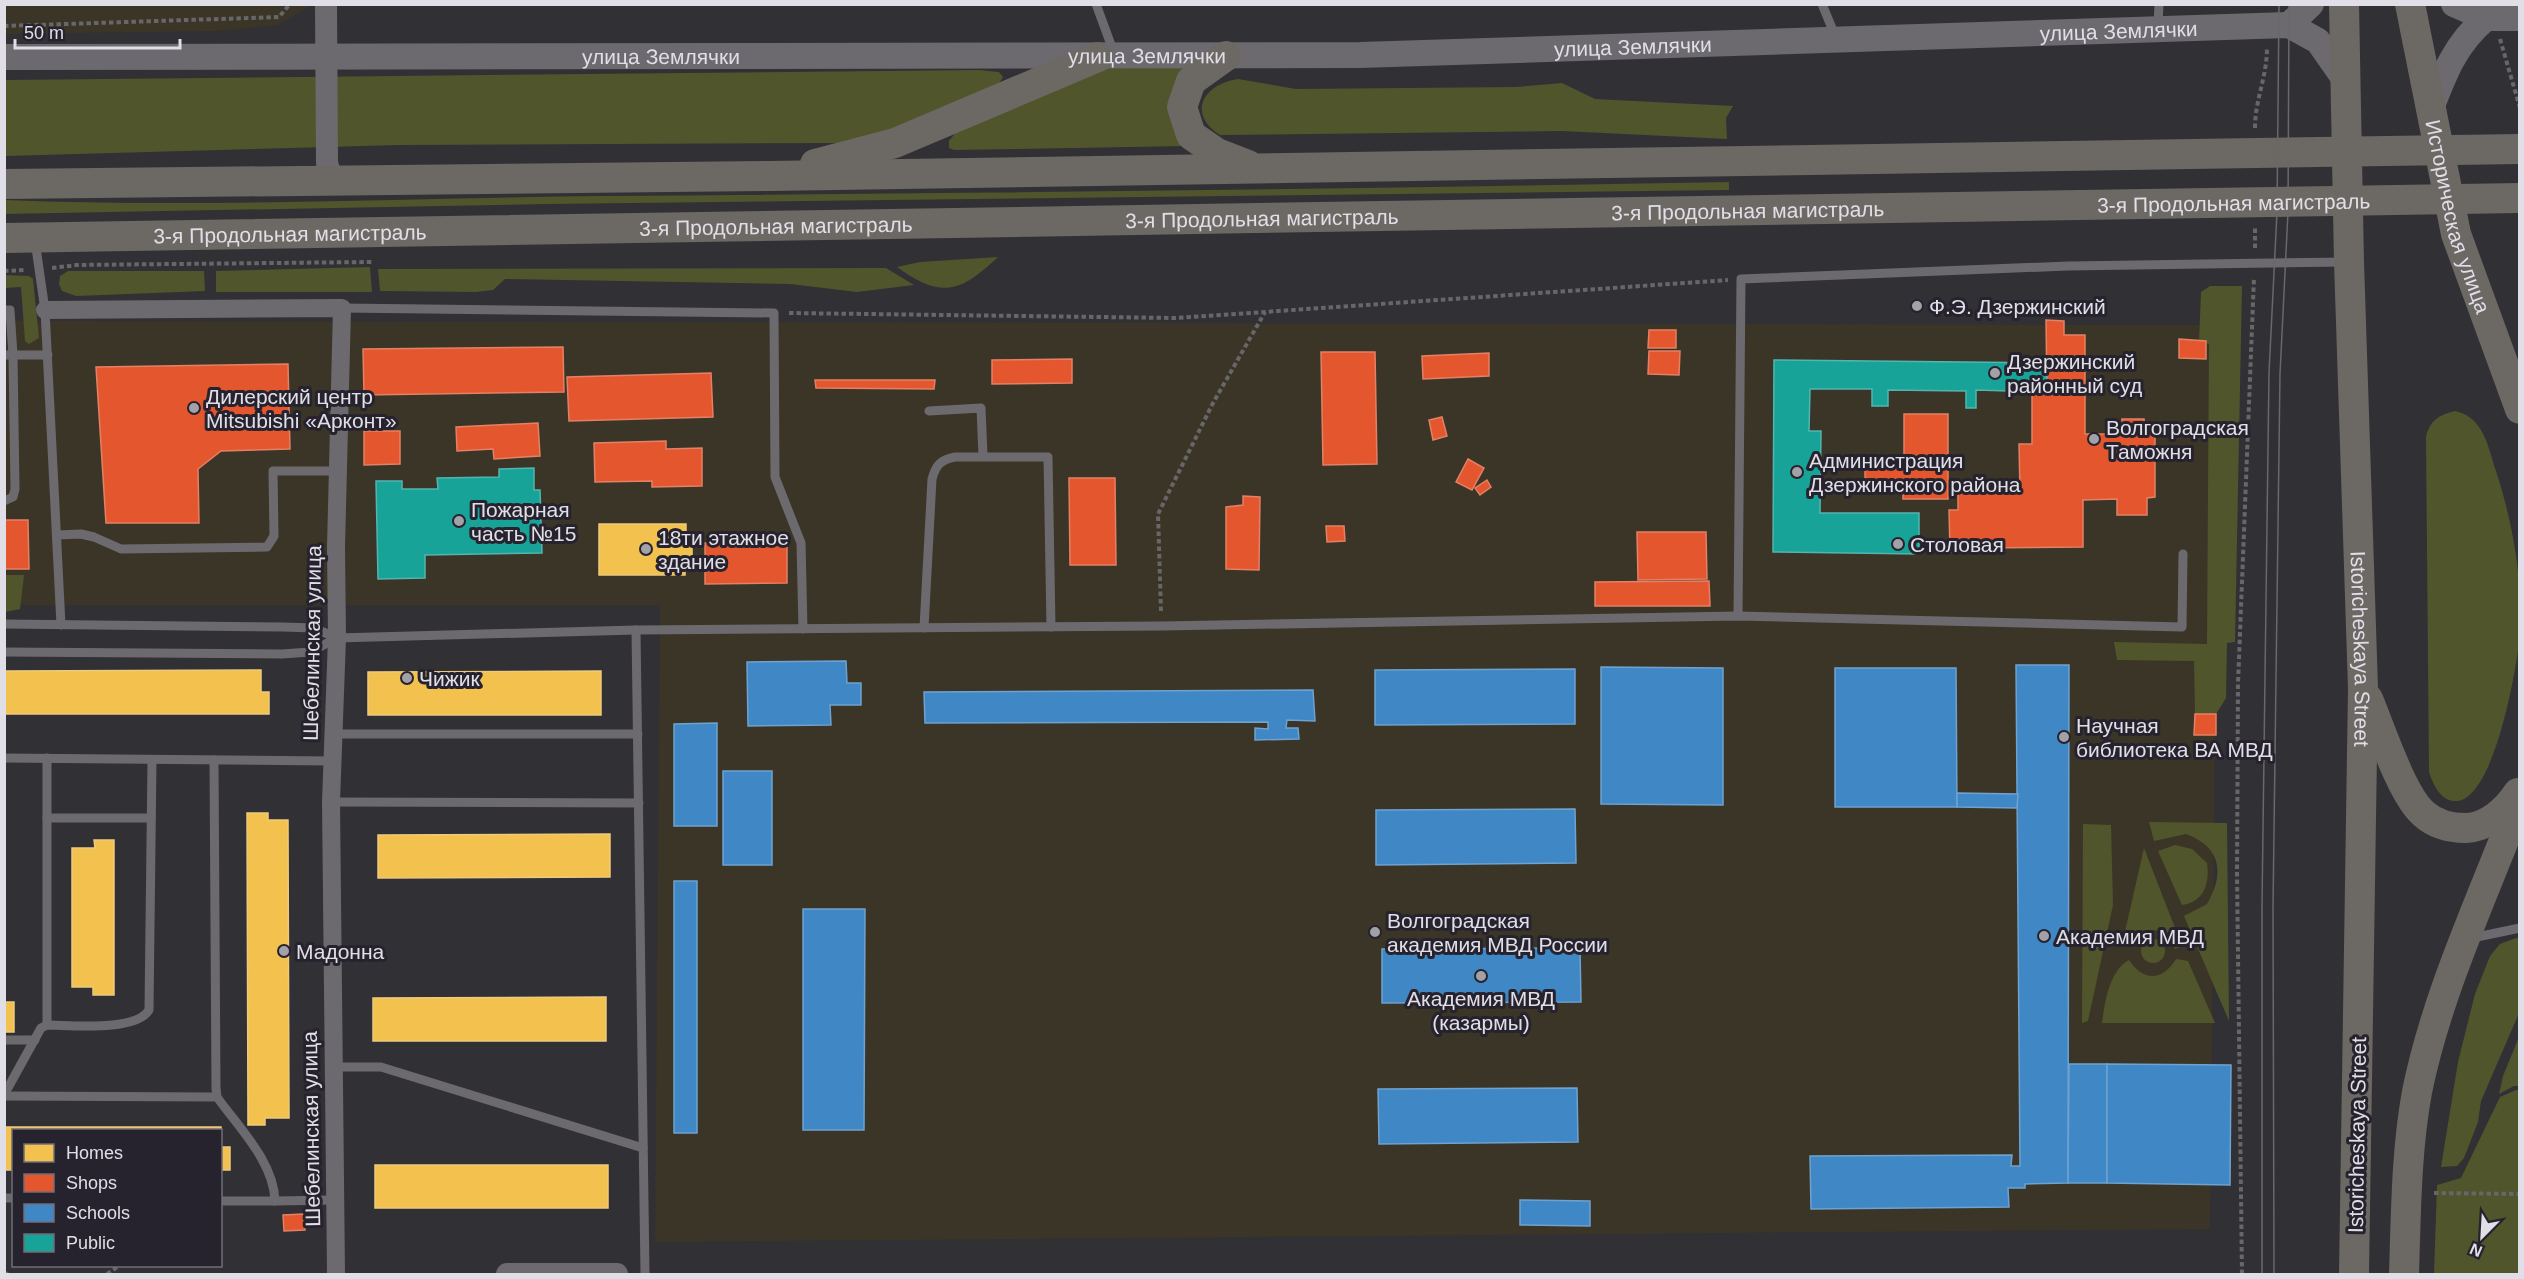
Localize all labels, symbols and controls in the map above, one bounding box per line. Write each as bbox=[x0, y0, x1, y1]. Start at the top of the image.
scale bar bbox=[15, 12, 180, 50]
street label: улица Землячки bbox=[2039, 16, 2198, 45]
text: 50 m bbox=[24, 23, 64, 43]
street label: улица Землячки bbox=[1554, 32, 1712, 60]
street label: улица Землячки bbox=[582, 44, 740, 68]
street label: улица Землячки bbox=[1068, 44, 1226, 67]
street label: Историческая улица bbox=[2422, 118, 2495, 316]
street label: 3-я Продольная магистраль bbox=[2097, 189, 2371, 216]
street label: 3-я Продольная магистраль bbox=[1611, 197, 1885, 224]
street label: 3-я Продольная магистраль bbox=[1125, 204, 1399, 232]
street label: 3-я Продольная магистраль bbox=[639, 212, 913, 239]
street label: 3-я Продольная магистраль bbox=[153, 220, 427, 247]
place label: Ф.Э. Дзержинский bbox=[1929, 295, 2106, 318]
marker: Ф.Э. Дзержинский bbox=[1910, 299, 1924, 313]
place label: Дзержинский районный суд bbox=[2007, 350, 2142, 397]
marker: Дзержинский районный суд bbox=[1988, 366, 2002, 380]
place label: Дилерский центр Mitsubishi «Арконт» bbox=[206, 385, 397, 432]
marker: Дилерский центр Mitsubishi «Арконт» bbox=[187, 401, 201, 415]
place label: Волгоградская Таможня bbox=[2106, 416, 2249, 463]
marker: Волгоградская Таможня bbox=[2087, 432, 2101, 446]
place label: Администрация Дзержинского района bbox=[1809, 449, 2021, 496]
marker: Администрация Дзержинского района bbox=[1790, 465, 1804, 479]
place label: Пожарная часть №15 bbox=[471, 498, 576, 545]
marker: Пожарная часть №15 bbox=[452, 514, 466, 528]
place label: 18ти этажное здание bbox=[658, 526, 789, 573]
place label: Столовая bbox=[1910, 533, 2004, 556]
marker: Столовая bbox=[1891, 537, 1905, 551]
marker: 18ти этажное здание bbox=[639, 542, 653, 556]
street label: Шебелинская улица bbox=[299, 545, 325, 741]
street label: Istoricheskaya Street bbox=[2347, 550, 2375, 747]
place label: Чижик bbox=[419, 667, 481, 690]
marker: Чижик bbox=[400, 671, 414, 685]
place label: Научная библиотека ВА МВД bbox=[2076, 714, 2273, 761]
marker: Научная библиотека ВА МВД bbox=[2057, 730, 2071, 744]
place label: Волгоградская академия МВД России bbox=[1387, 909, 1608, 956]
marker: Волгоградская академия МВД России bbox=[1368, 925, 1382, 939]
place label: Академия МВД bbox=[2056, 925, 2204, 948]
marker: Академия МВД bbox=[2037, 929, 2051, 943]
place label: Мадонна bbox=[296, 940, 385, 963]
marker: Мадонна bbox=[277, 944, 291, 958]
marker: Академия МВД (казармы) bbox=[1474, 969, 1488, 983]
place label: Академия МВД (казармы) bbox=[1407, 987, 1555, 1034]
street label: Шебелинская улица bbox=[298, 1031, 324, 1227]
street label: Istoricheskaya Street bbox=[2344, 1037, 2370, 1233]
legend bbox=[12, 1129, 222, 1267]
text: Homes bbox=[66, 1143, 123, 1163]
text: Shops bbox=[66, 1173, 117, 1193]
text: Schools bbox=[66, 1203, 130, 1223]
north arrow bbox=[2452, 1207, 2512, 1267]
text: Public bbox=[66, 1233, 115, 1253]
text: N bbox=[2467, 1240, 2485, 1260]

